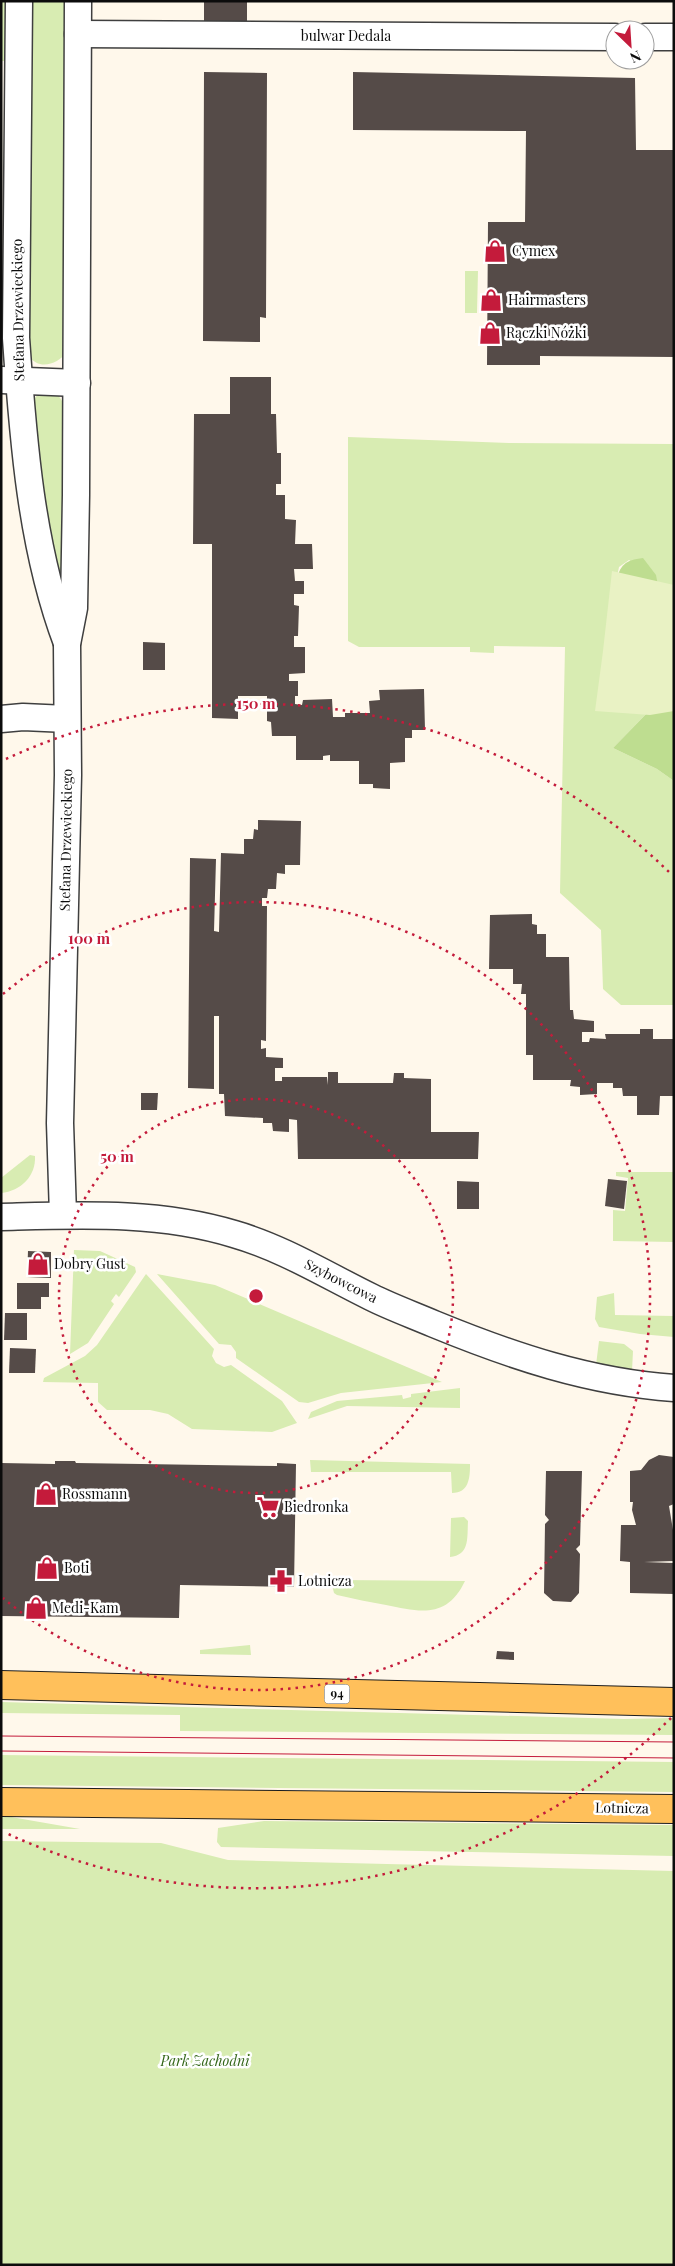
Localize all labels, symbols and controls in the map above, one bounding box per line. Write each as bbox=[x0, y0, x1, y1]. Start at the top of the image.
north arrow bbox=[605, 20, 655, 70]
street label: bulwar Dedala bbox=[301, 26, 391, 45]
text: N bbox=[627, 46, 644, 68]
street label: Stefana Drzewieckiego bbox=[7, 238, 28, 381]
shop icon: Cymex bbox=[482, 238, 508, 264]
place label: Cymex bbox=[512, 241, 556, 260]
shop icon: Hairmasters bbox=[478, 287, 504, 313]
place label: Hairmasters bbox=[508, 290, 586, 309]
shop icon: Rączki Nóżki bbox=[477, 320, 503, 346]
place label: Rączki Nóżki bbox=[506, 323, 587, 342]
text: 150 m bbox=[236, 693, 276, 713]
street label: Stefana Drzewieckiego bbox=[55, 768, 76, 911]
text: 100 m bbox=[68, 928, 111, 948]
text: 50 m bbox=[100, 1146, 134, 1166]
shop icon: Dobry Gust bbox=[25, 1251, 51, 1277]
place label: Dobry Gust bbox=[54, 1254, 126, 1273]
street label: Szybowcowa bbox=[302, 1254, 381, 1307]
centre of rings bbox=[247, 1287, 265, 1305]
shop icon: Rossmann bbox=[33, 1481, 59, 1507]
place label: Rossmann bbox=[62, 1484, 128, 1503]
supermarket icon: Biedronka bbox=[255, 1494, 281, 1520]
place label: Biedronka bbox=[284, 1497, 349, 1516]
shop icon: Boti bbox=[34, 1555, 60, 1581]
place label: Boti bbox=[64, 1558, 89, 1577]
pharmacy icon: Lotnicza bbox=[268, 1568, 294, 1594]
place label: Lotnicza bbox=[298, 1571, 352, 1590]
shop icon: Medi-Kam bbox=[23, 1595, 49, 1621]
place label: Medi-Kam bbox=[52, 1598, 119, 1617]
road number: 94 bbox=[324, 1685, 350, 1704]
street label: Lotnicza bbox=[595, 1798, 649, 1817]
park label: Park Zachodni bbox=[160, 2051, 250, 2070]

